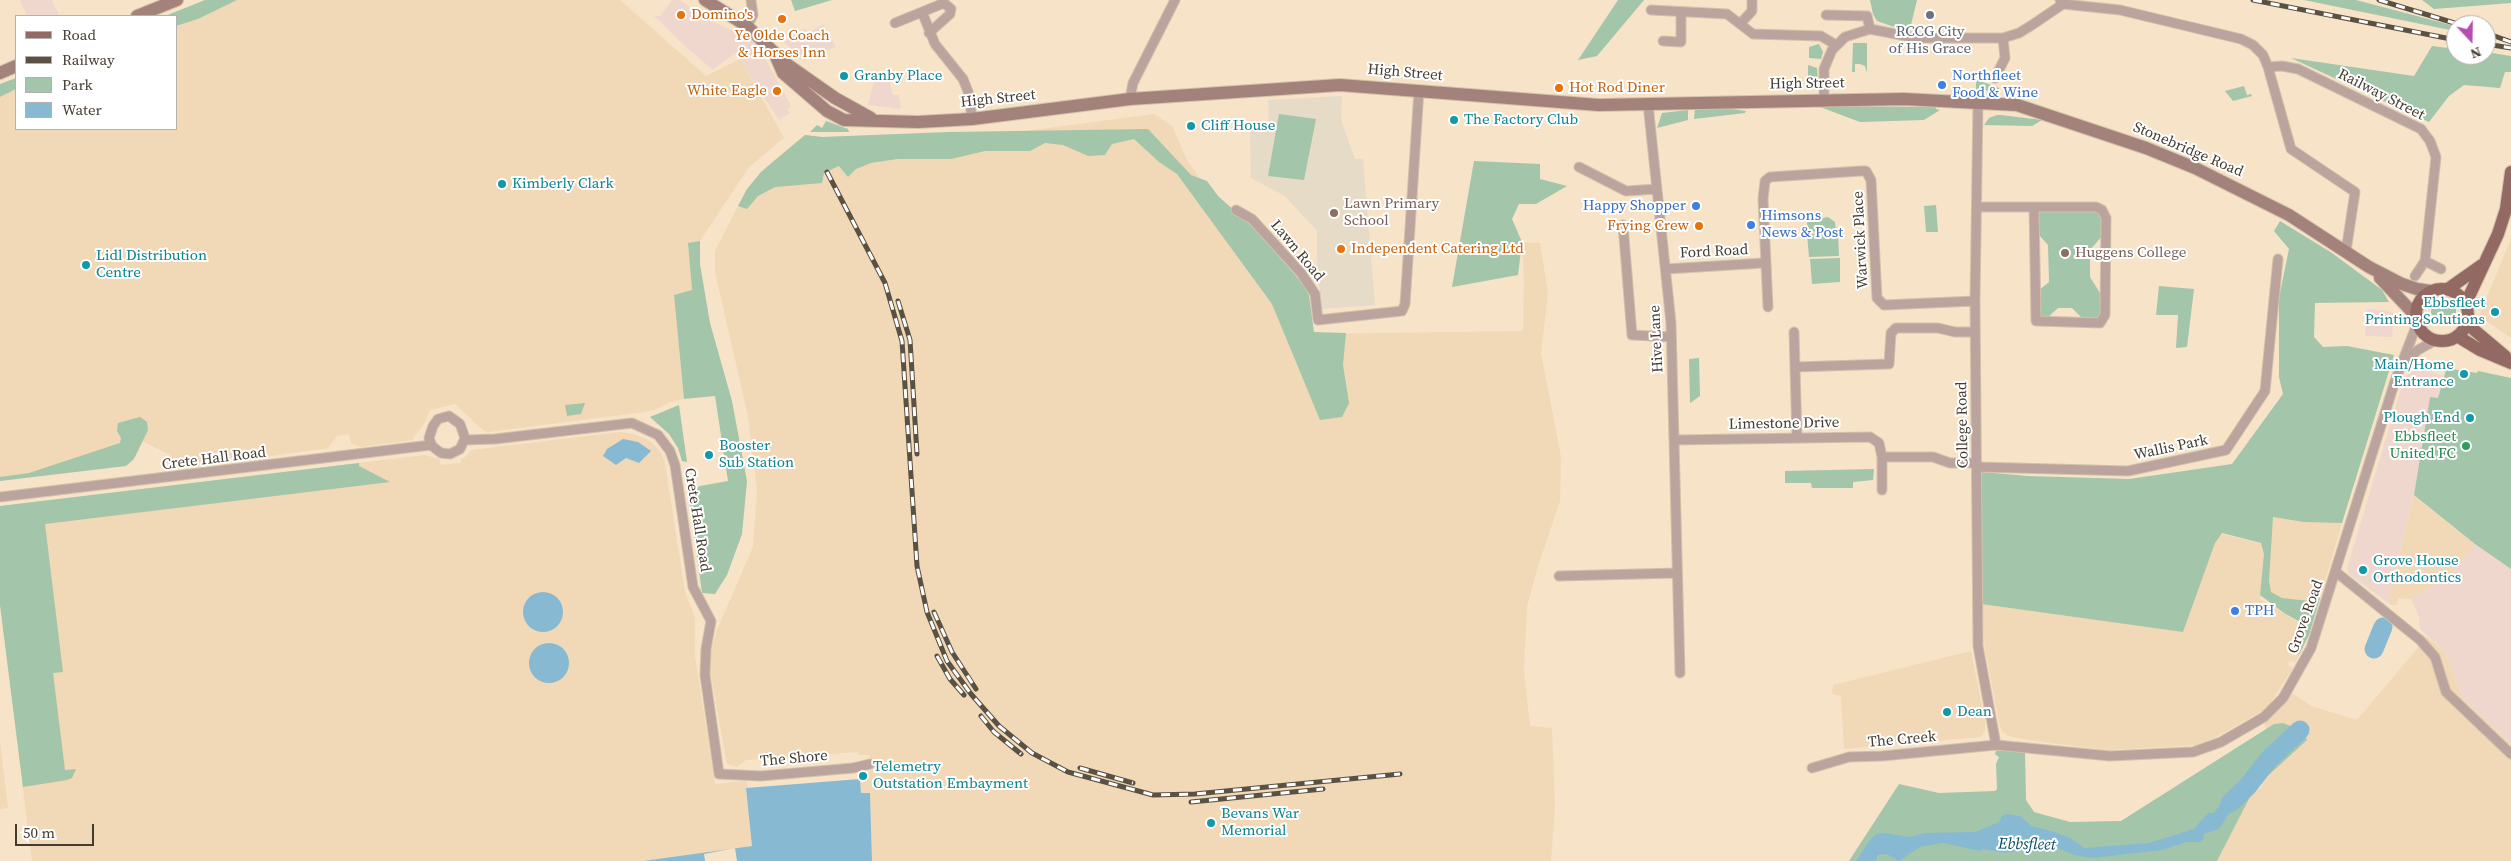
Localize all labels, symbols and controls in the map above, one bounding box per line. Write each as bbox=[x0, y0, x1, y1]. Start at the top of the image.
place label: Domino's bbox=[691, 6, 753, 24]
marker: Domino's bbox=[675, 9, 687, 21]
marker: RCCG City of His Grace bbox=[1924, 9, 1936, 21]
marker: Ye Olde Coach & Horses Inn bbox=[776, 13, 788, 25]
legend bbox=[15, 15, 178, 130]
north arrow bbox=[2446, 15, 2496, 65]
place label: RCCG City of His Grace bbox=[1889, 23, 1971, 58]
text: Road bbox=[62, 24, 96, 45]
place label: Ye Olde Coach & Horses Inn bbox=[734, 27, 830, 62]
text: N bbox=[2468, 42, 2484, 64]
text: Railway bbox=[62, 49, 115, 70]
street label: High Street bbox=[1367, 61, 1443, 85]
street label: Railway Street bbox=[2335, 65, 2427, 125]
place label: Granby Place bbox=[854, 67, 942, 85]
place label: Northfleet Food & Wine bbox=[1952, 67, 2038, 102]
marker: Granby Place bbox=[838, 70, 850, 82]
text: Park bbox=[62, 74, 93, 95]
street label: High Street bbox=[1769, 74, 1845, 94]
place label: Hot Rod Diner bbox=[1569, 79, 1665, 97]
marker: Northfleet Food & Wine bbox=[1936, 79, 1948, 91]
place label: White Eagle bbox=[687, 82, 767, 100]
marker: Hot Rod Diner bbox=[1553, 82, 1565, 94]
marker: White Eagle bbox=[771, 85, 783, 97]
street label: High Street bbox=[960, 86, 1036, 112]
text: Water bbox=[62, 99, 102, 120]
place label: The Factory Club bbox=[1464, 111, 1578, 129]
marker: The Factory Club bbox=[1448, 114, 1460, 126]
place label: Cliff House bbox=[1201, 117, 1275, 135]
street label: Stonebridge Road bbox=[2130, 119, 2246, 181]
marker: Cliff House bbox=[1185, 120, 1197, 132]
place label: Kimberly Clark bbox=[512, 175, 614, 193]
marker: Kimberly Clark bbox=[496, 178, 508, 190]
street label: Warwick Place bbox=[1849, 191, 1873, 289]
place label: Lawn Primary School bbox=[1344, 195, 1439, 230]
place label: Happy Shopper bbox=[1583, 197, 1686, 215]
marker: Happy Shopper bbox=[1690, 200, 1702, 212]
marker: Lawn Primary School bbox=[1328, 207, 1340, 219]
place label: Himsons News & Post bbox=[1761, 207, 1843, 242]
street label: Lawn Road bbox=[1266, 217, 1328, 285]
place label: Frying Crew bbox=[1607, 217, 1689, 235]
marker: Himsons News & Post bbox=[1745, 219, 1757, 231]
marker: Frying Crew bbox=[1693, 220, 1705, 232]
place label: Independent Catering Ltd bbox=[1351, 240, 1524, 258]
street label: Ford Road bbox=[1679, 241, 1749, 263]
marker: Independent Catering Ltd bbox=[1335, 243, 1347, 255]
place label: Huggens College bbox=[2075, 244, 2187, 262]
place label: Lidl Distribution Centre bbox=[96, 247, 207, 282]
marker: Huggens College bbox=[2059, 247, 2071, 259]
marker: Lidl Distribution Centre bbox=[80, 259, 92, 271]
place label: Ebbsfleet Printing Solutions bbox=[2365, 294, 2485, 329]
street label: Hive Lane bbox=[1646, 305, 1668, 373]
marker: Ebbsfleet Printing Solutions bbox=[2489, 306, 2501, 318]
place label: Main/Home Entrance bbox=[2374, 356, 2454, 391]
marker: Main/Home Entrance bbox=[2458, 368, 2470, 380]
street label: College Road bbox=[1953, 381, 1973, 469]
place label: Plough End bbox=[2383, 409, 2460, 427]
marker: Plough End bbox=[2464, 412, 2476, 424]
street label: Limestone Drive bbox=[1729, 414, 1839, 434]
place label: Ebbsfleet United FC bbox=[2389, 428, 2456, 463]
street label: Wallis Park bbox=[2132, 431, 2210, 465]
place label: Booster Sub Station bbox=[719, 437, 794, 472]
marker: Ebbsfleet United FC bbox=[2460, 440, 2472, 452]
street label: Crete Hall Road bbox=[161, 444, 267, 474]
marker: Booster Sub Station bbox=[703, 449, 715, 461]
street label: Crete Hall Road bbox=[680, 467, 714, 573]
place label: Grove House Orthodontics bbox=[2373, 552, 2461, 587]
marker: Grove House Orthodontics bbox=[2357, 564, 2369, 576]
street label: Grove Road bbox=[2284, 578, 2328, 656]
place label: TPH bbox=[2245, 602, 2275, 620]
marker: TPH bbox=[2229, 605, 2241, 617]
place label: Dean bbox=[1957, 703, 1992, 721]
marker: Dean bbox=[1941, 706, 1953, 718]
street label: The Creek bbox=[1867, 728, 1937, 752]
street label: The Shore bbox=[759, 747, 829, 771]
place label: Telemetry Outstation Embayment bbox=[873, 758, 1028, 793]
marker: Telemetry Outstation Embayment bbox=[857, 770, 869, 782]
place label: Bevans War Memorial bbox=[1221, 805, 1299, 840]
scale bar bbox=[18, 814, 96, 846]
marker: Bevans War Memorial bbox=[1205, 817, 1217, 829]
text: 50 m bbox=[23, 822, 55, 843]
water label: Ebbsfleet bbox=[1998, 835, 2056, 855]

